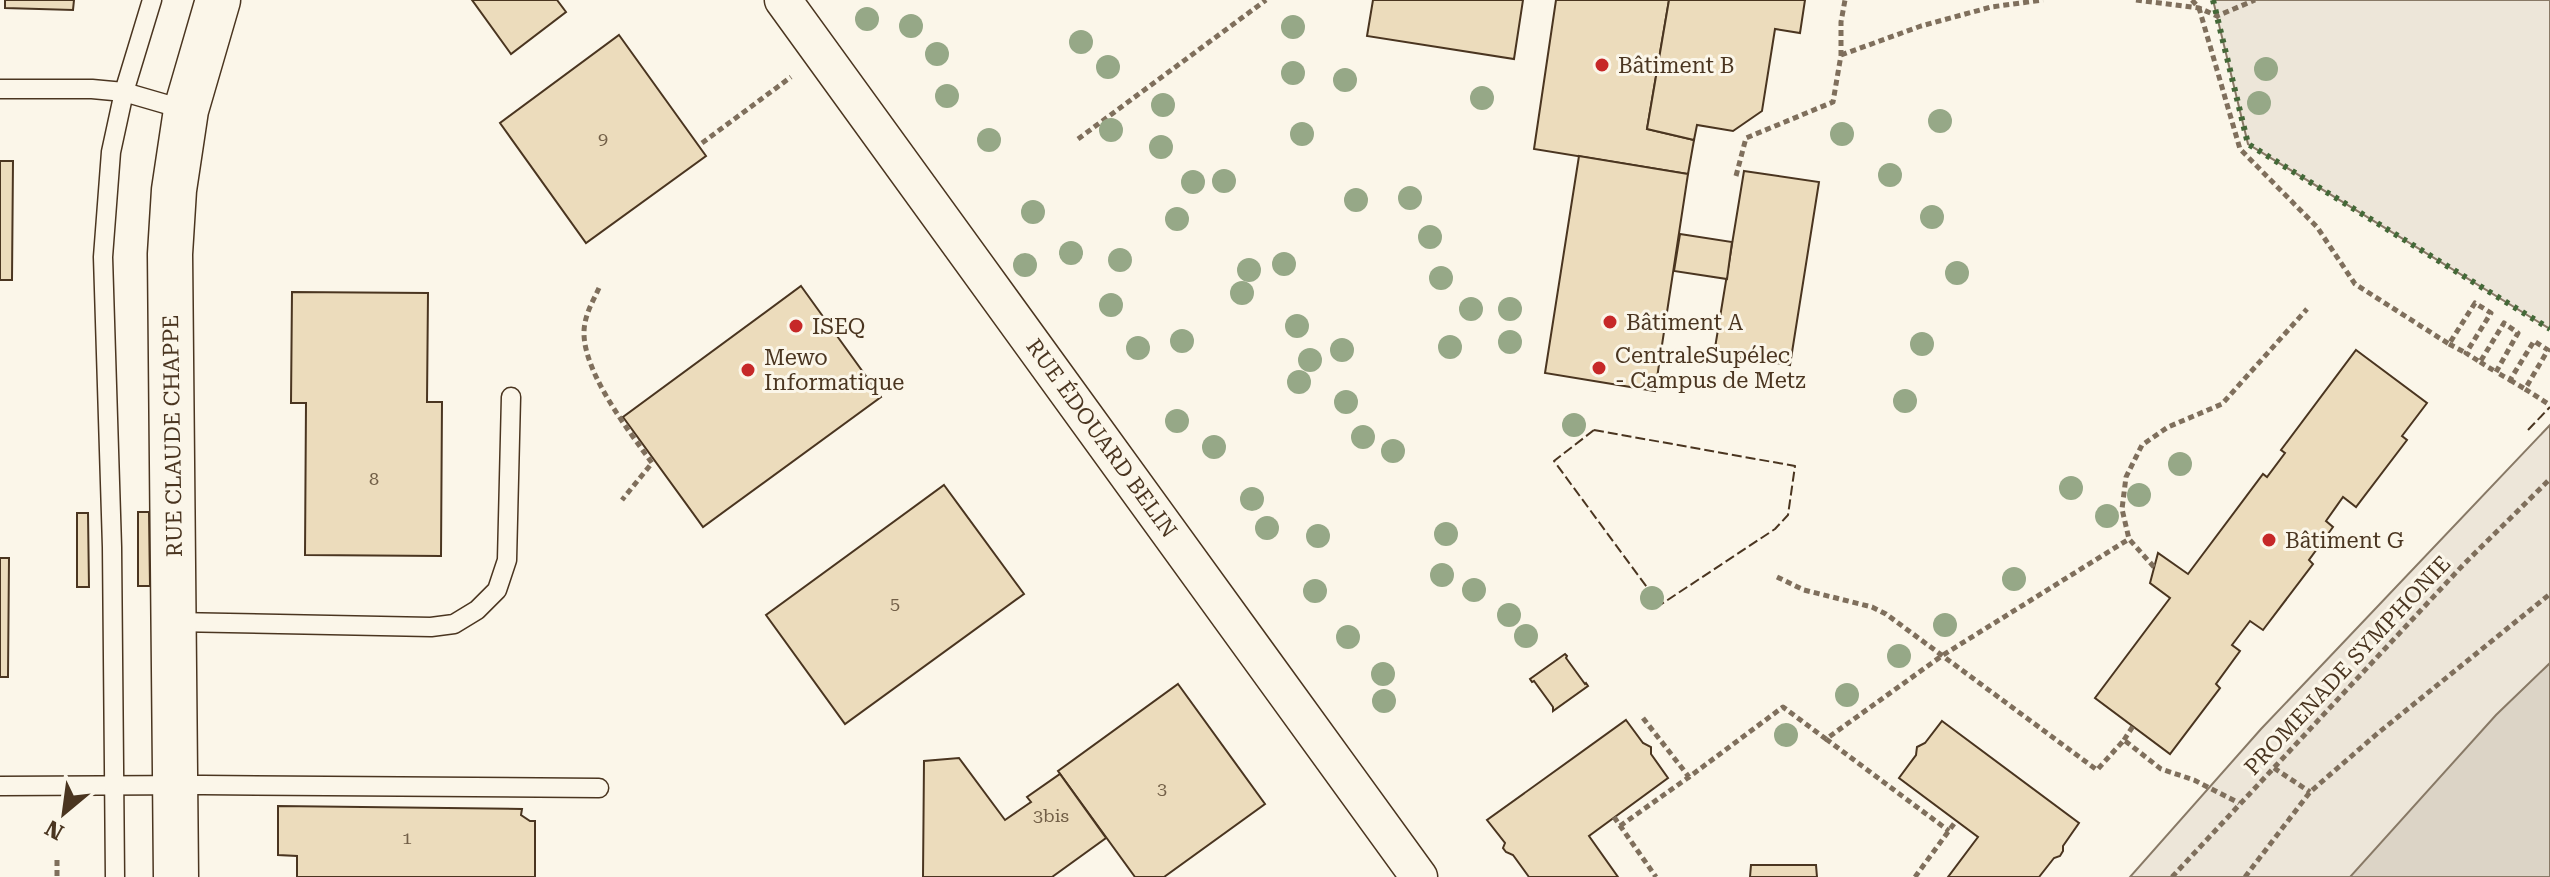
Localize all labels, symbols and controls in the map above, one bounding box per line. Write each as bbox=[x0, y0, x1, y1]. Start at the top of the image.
place label: Bâtiment B bbox=[1618, 53, 1734, 78]
marker: Bâtiment B bbox=[1593, 56, 1611, 74]
house number: 9 bbox=[598, 128, 608, 149]
place label: Bâtiment A bbox=[1626, 310, 1744, 335]
marker: Bâtiment A bbox=[1601, 313, 1619, 331]
place label: ISEQ bbox=[812, 314, 865, 339]
street label: RUE CLAUDE CHAPPE bbox=[158, 315, 187, 557]
marker: ISEQ bbox=[787, 317, 805, 335]
street label: RUE ÉDOUARD BELIN bbox=[1021, 334, 1183, 542]
place label: CentraleSupélec - Campus de Metz bbox=[1615, 343, 1806, 393]
place label: Mewo Informatique bbox=[764, 345, 904, 395]
marker: CentraleSupélec - Campus de Metz bbox=[1590, 359, 1608, 377]
marker: Mewo Informatique bbox=[739, 361, 757, 379]
house number: 8 bbox=[369, 468, 379, 489]
place label: Bâtiment G bbox=[2285, 528, 2404, 553]
marker: Bâtiment G bbox=[2260, 531, 2278, 549]
street label: PROMENADE SYMPHONIE bbox=[2239, 551, 2455, 780]
house number: 5 bbox=[890, 593, 900, 614]
north arrow bbox=[24, 773, 104, 853]
house number: 3 bbox=[1157, 778, 1167, 799]
house number: 3bis bbox=[1033, 805, 1069, 826]
text: N bbox=[41, 815, 68, 845]
house number: 1 bbox=[402, 827, 412, 848]

